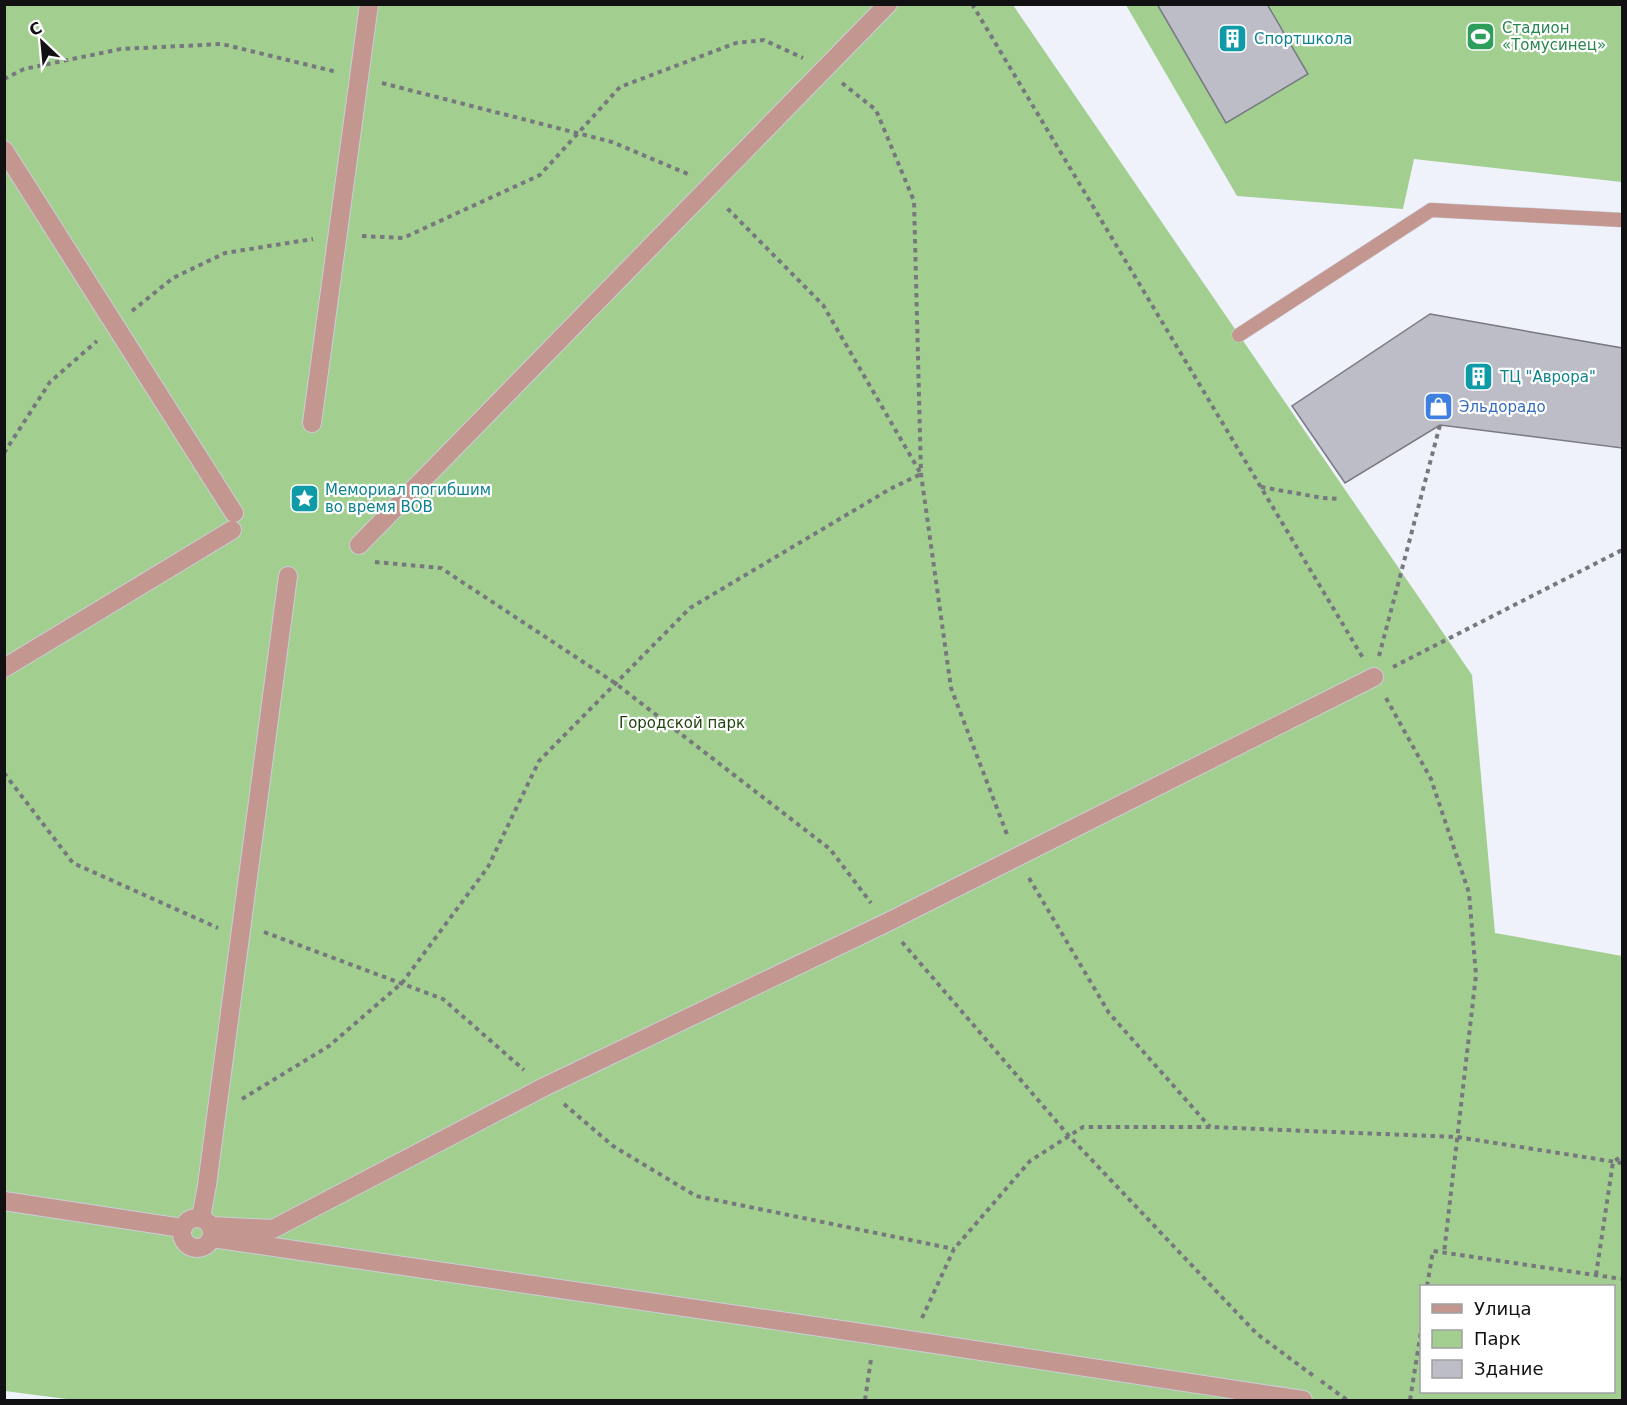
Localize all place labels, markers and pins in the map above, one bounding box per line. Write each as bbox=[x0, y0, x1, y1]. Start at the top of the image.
place label: Стадион «Томусинец» bbox=[1502, 19, 1606, 54]
sports icon: Стадион «Томусинец» bbox=[1465, 21, 1497, 53]
building icon: Спортшкола bbox=[1217, 23, 1249, 55]
place label: Спортшкола bbox=[1254, 30, 1352, 48]
building icon: ТЦ "Аврора" bbox=[1463, 361, 1495, 393]
place label: ТЦ "Аврора" bbox=[1499, 368, 1596, 386]
shop icon: Эльдорадо bbox=[1422, 391, 1454, 423]
place label: Эльдорадо bbox=[1459, 398, 1546, 416]
place label: Мемориал погибшим во время ВОВ bbox=[325, 481, 491, 516]
place icon: Мемориал погибшим во время ВОВ bbox=[288, 483, 320, 515]

